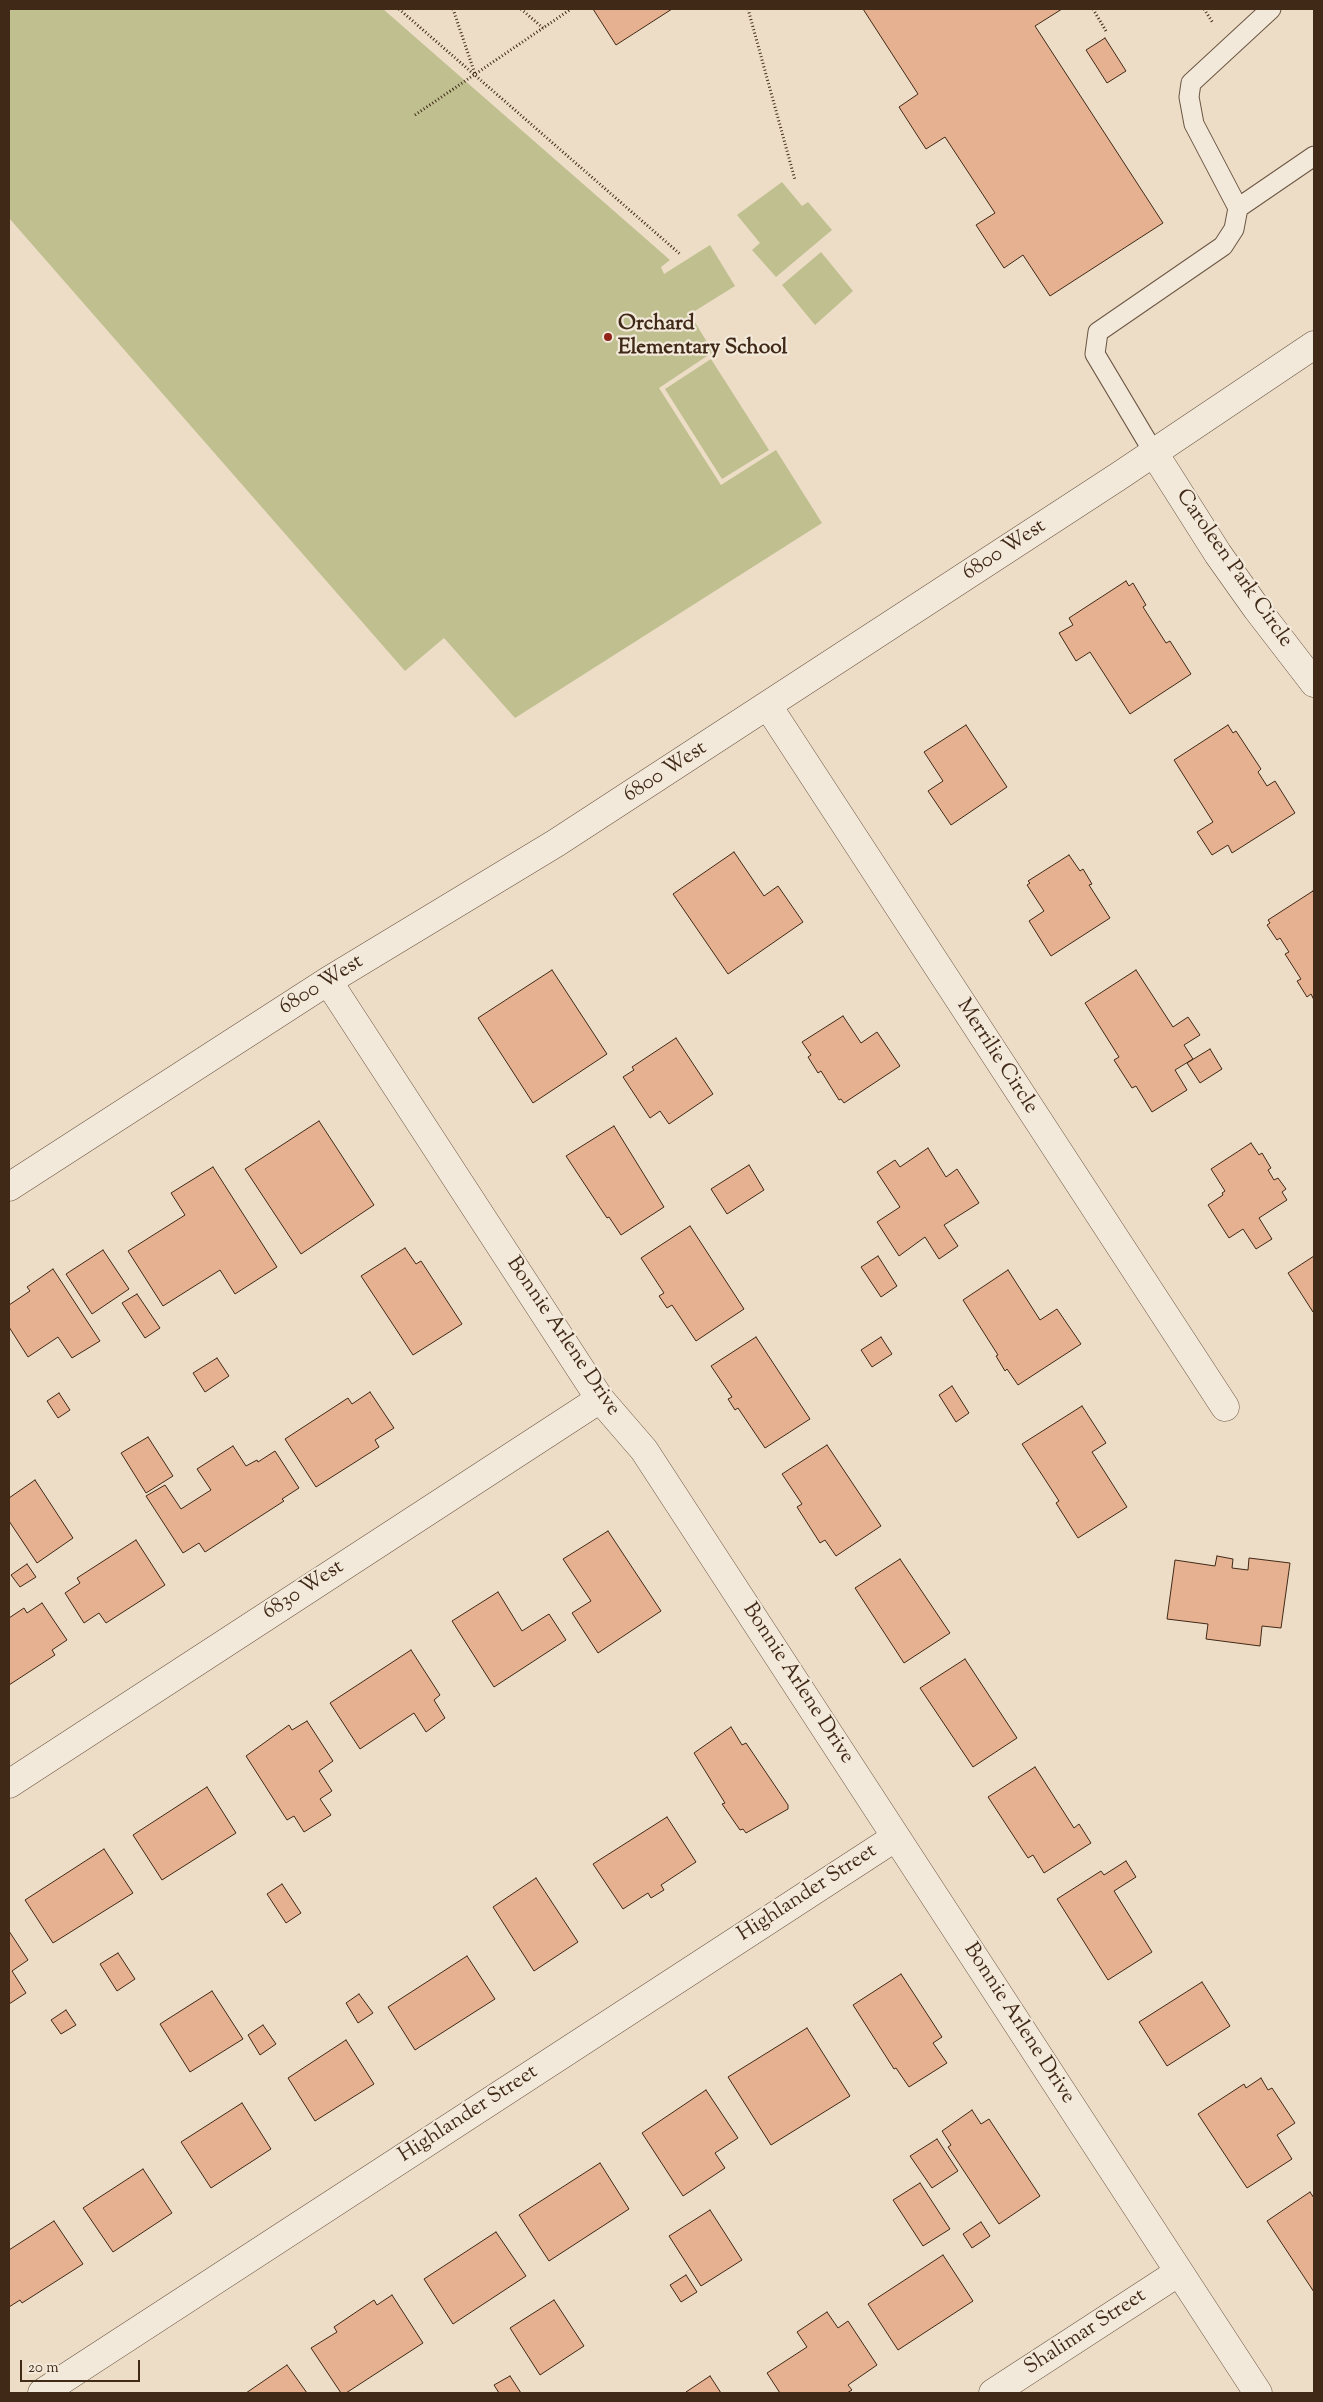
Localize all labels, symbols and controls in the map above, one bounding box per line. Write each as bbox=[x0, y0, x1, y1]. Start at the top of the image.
place label: Orchard Elementary School bbox=[618, 312, 787, 362]
marker: Orchard Elementary School bbox=[602, 331, 614, 343]
street label: Caroleen Park Circle bbox=[1169, 485, 1297, 653]
street label: 6800 West bbox=[959, 515, 1051, 587]
street label: 6800 West bbox=[620, 737, 712, 809]
street label: 6800 West bbox=[275, 950, 369, 1022]
street label: Merrilie Circle bbox=[950, 995, 1042, 1119]
street label: Bonnie Arlene Drive bbox=[499, 1253, 625, 1421]
street label: 6830 West bbox=[259, 1556, 349, 1626]
street label: Bonnie Arlene Drive bbox=[736, 1599, 858, 1769]
street label: Highlander Street bbox=[734, 1840, 882, 1948]
street label: Bonnie Arlene Drive bbox=[957, 1939, 1079, 2109]
street label: Highlander Street bbox=[395, 2061, 543, 2169]
street label: Shalimar Street bbox=[1021, 2284, 1151, 2382]
scale bar bbox=[22, 2350, 142, 2382]
text: 20 m bbox=[28, 2358, 59, 2379]

